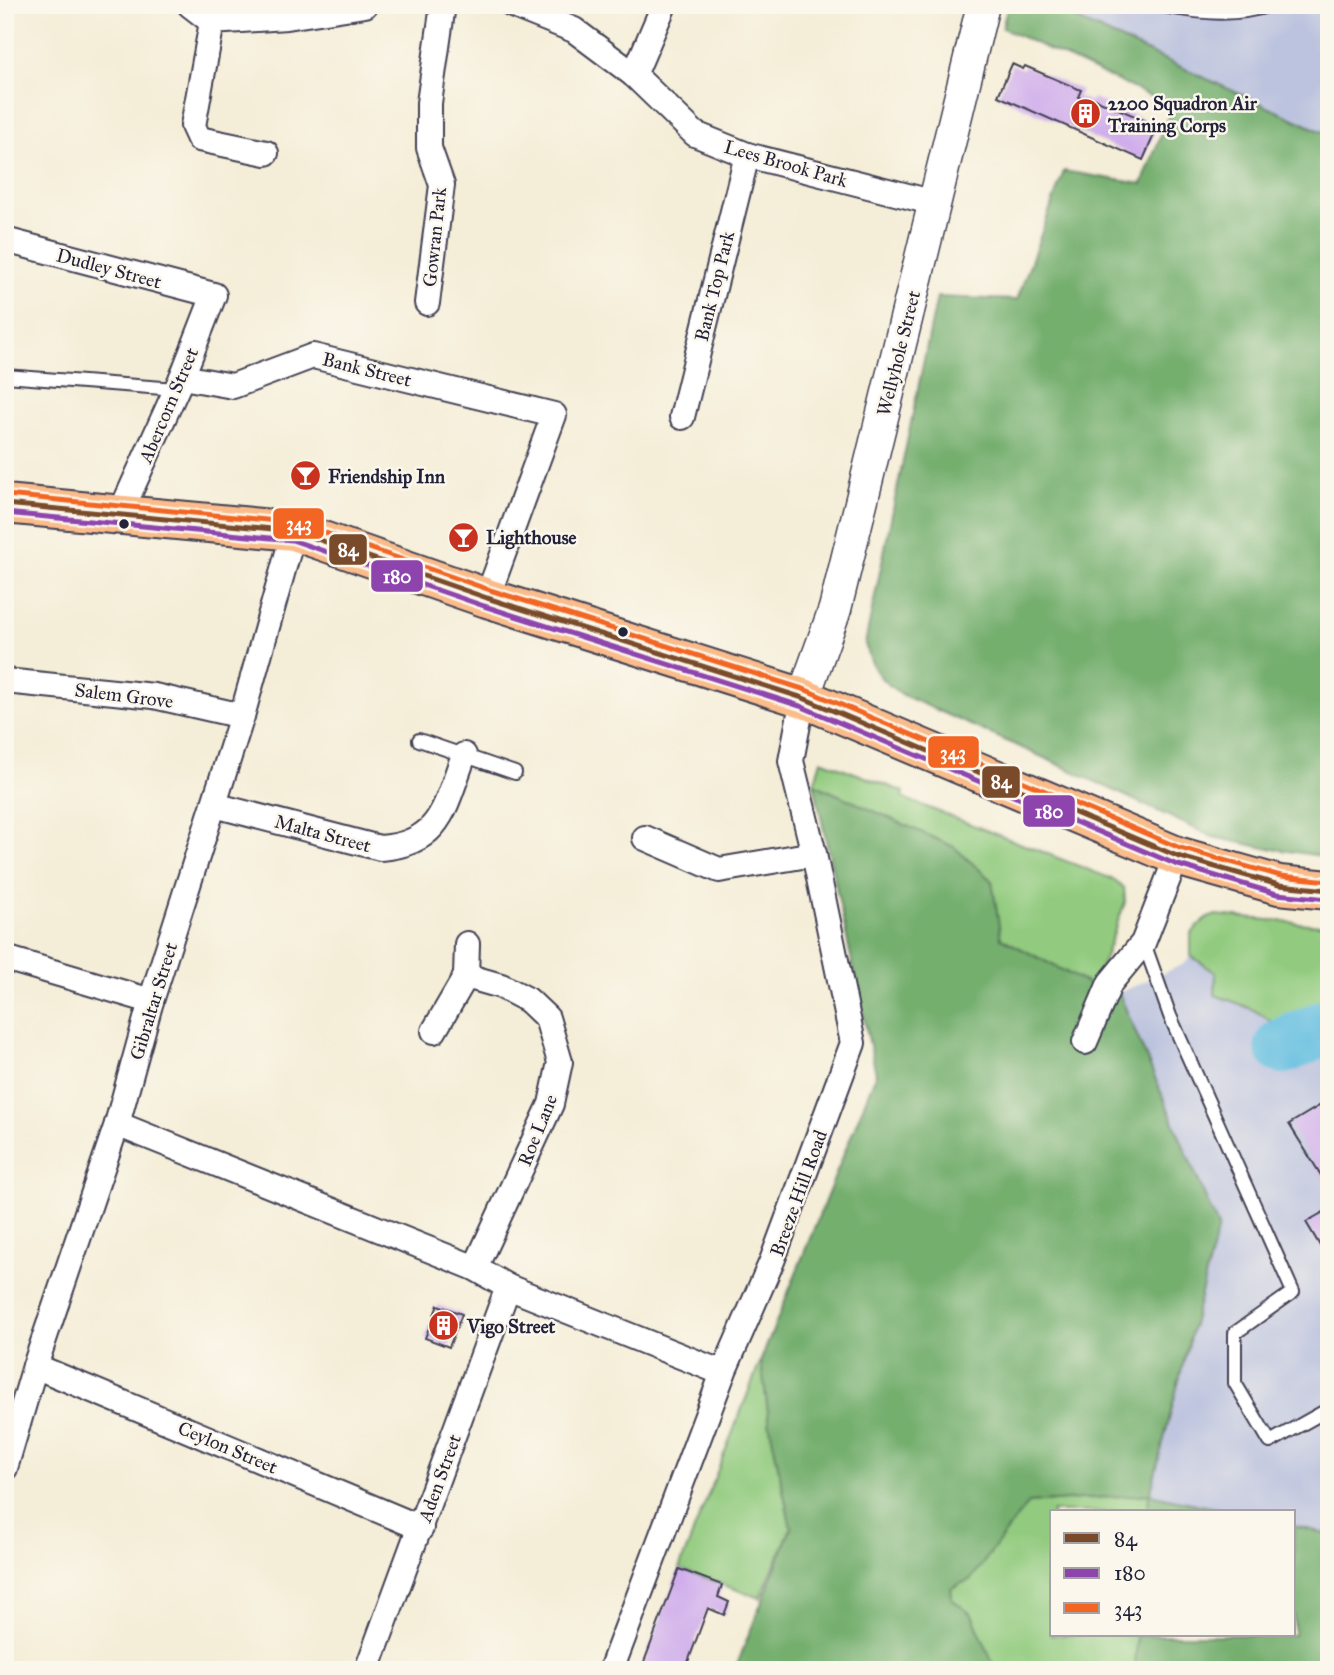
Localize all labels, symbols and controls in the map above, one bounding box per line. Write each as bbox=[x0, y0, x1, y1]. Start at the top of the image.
place label: 2200 Squadron Air Training Corps bbox=[1107, 92, 1258, 138]
building icon: 2200 Squadron Air Training Corps bbox=[1068, 97, 1102, 131]
street label: Lees Brook Park bbox=[722, 135, 850, 192]
street label: Gowran Park bbox=[418, 186, 451, 288]
street label: Bank Top Park bbox=[690, 228, 739, 344]
street label: Dudley Street bbox=[54, 243, 164, 294]
street label: Wellyhole Street bbox=[872, 288, 925, 418]
street label: Abercorn Street bbox=[133, 344, 203, 467]
street label: Bank Street bbox=[320, 347, 414, 392]
bar icon: Friendship Inn bbox=[288, 459, 322, 493]
place label: Friendship Inn bbox=[328, 465, 446, 489]
line badge: 343 bbox=[272, 507, 325, 540]
text: 343 bbox=[286, 512, 312, 536]
unlabelled marker bbox=[117, 517, 131, 531]
bar icon: Lighthouse bbox=[446, 520, 480, 554]
place label: Lighthouse bbox=[486, 526, 577, 550]
line badge: 84 bbox=[328, 533, 368, 566]
text: 84 bbox=[338, 538, 360, 562]
line badge: 180 bbox=[370, 559, 424, 593]
text: 180 bbox=[383, 565, 411, 588]
unlabelled marker bbox=[616, 625, 630, 639]
street label: Salem Grove bbox=[73, 678, 175, 713]
line badge: 343 bbox=[927, 735, 980, 769]
text: 343 bbox=[940, 741, 966, 765]
line badge: 84 bbox=[981, 765, 1021, 799]
text: 84 bbox=[991, 770, 1013, 794]
line badge: 180 bbox=[1022, 794, 1076, 828]
text: 180 bbox=[1035, 800, 1063, 823]
street label: Malta Street bbox=[272, 810, 374, 857]
street label: Gibraltar Street bbox=[125, 939, 182, 1063]
street label: Roe Lane bbox=[513, 1091, 562, 1169]
street label: Breeze Hill Road bbox=[765, 1126, 832, 1259]
building icon: Vigo Street bbox=[427, 1309, 461, 1343]
place label: Vigo Street bbox=[466, 1315, 556, 1339]
street label: Ceylon Street bbox=[175, 1416, 281, 1479]
street label: Aden Street bbox=[413, 1431, 466, 1526]
legend bbox=[1050, 1510, 1296, 1636]
text: 84 bbox=[1114, 1526, 1138, 1552]
text: 180 bbox=[1114, 1560, 1146, 1586]
text: 343 bbox=[1114, 1596, 1143, 1622]

